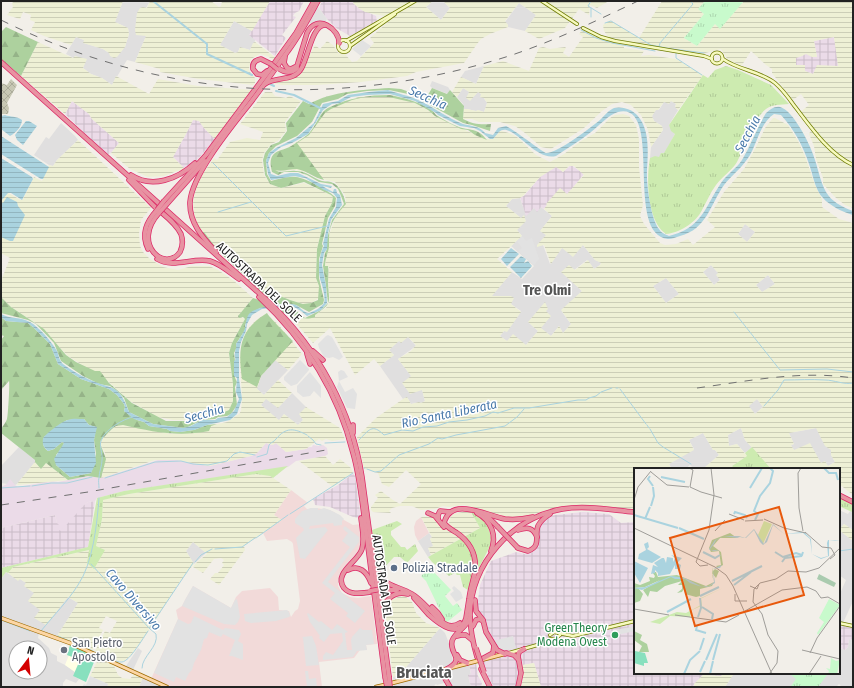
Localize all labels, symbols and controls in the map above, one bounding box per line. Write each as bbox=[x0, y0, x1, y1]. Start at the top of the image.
water label: Secchia bbox=[405, 82, 449, 113]
water label: Secchia bbox=[731, 113, 764, 156]
street label: AUTOSTRADA DEL SOLE bbox=[214, 239, 305, 325]
district label: Tre Olmi bbox=[523, 282, 571, 299]
water label: Rio Santa Liberata bbox=[400, 396, 499, 431]
water label: Secchia bbox=[182, 401, 226, 426]
inset map bbox=[634, 468, 840, 674]
street label: AUTOSTRADA DEL SOLE bbox=[369, 534, 399, 646]
place label: Polizia Stradale bbox=[402, 561, 478, 575]
marker: Polizia Stradale bbox=[389, 563, 399, 573]
water label: Cavo Diversivo bbox=[103, 565, 165, 633]
place label: GreenTheory Modena Ovest bbox=[537, 621, 608, 649]
marker: GreenTheory Modena Ovest bbox=[610, 630, 620, 640]
place label: San Pietro Apostolo bbox=[72, 636, 122, 664]
north arrow bbox=[8, 640, 48, 680]
text: N bbox=[26, 644, 36, 658]
marker: San Pietro Apostolo bbox=[59, 645, 69, 655]
district label: Bruciata bbox=[396, 663, 452, 682]

